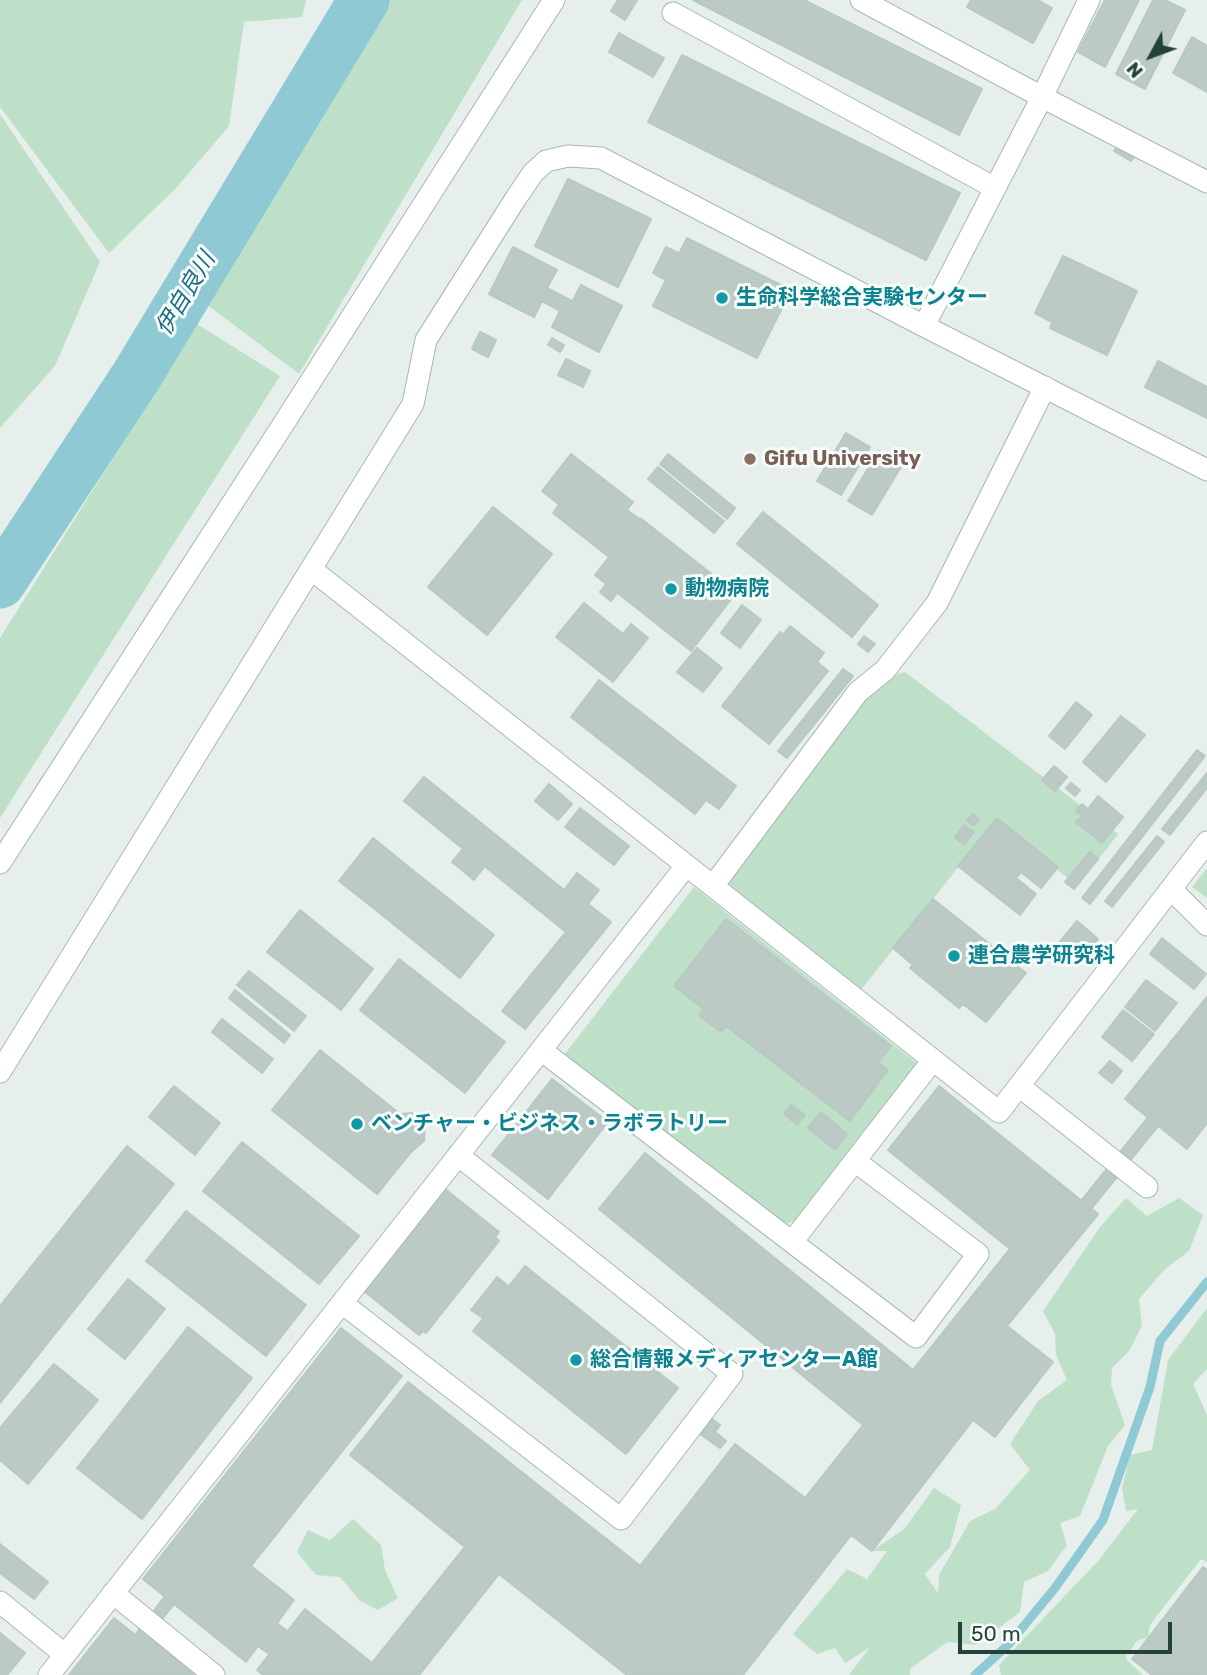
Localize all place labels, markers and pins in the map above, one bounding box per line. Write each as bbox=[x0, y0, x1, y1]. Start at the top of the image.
place label: 生命科学総合実験センター bbox=[736, 285, 988, 311]
marker: 生命科学総合実験センター bbox=[714, 290, 730, 306]
place label: Gifu University bbox=[764, 446, 921, 472]
marker: Gifu University bbox=[742, 451, 758, 467]
place label: 動物病院 bbox=[685, 576, 769, 602]
marker: 動物病院 bbox=[663, 581, 679, 597]
place label: 連合農学研究科 bbox=[968, 943, 1115, 969]
marker: 連合農学研究科 bbox=[946, 948, 962, 964]
place label: ベンチャー・ビジネス・ラボラトリー bbox=[371, 1111, 728, 1137]
marker: ベンチャー・ビジネス・ラボラトリー bbox=[349, 1116, 365, 1132]
place label: 総合情報メディアセンターA館 bbox=[590, 1347, 878, 1373]
marker: 総合情報メディアセンターA館 bbox=[568, 1352, 584, 1368]

